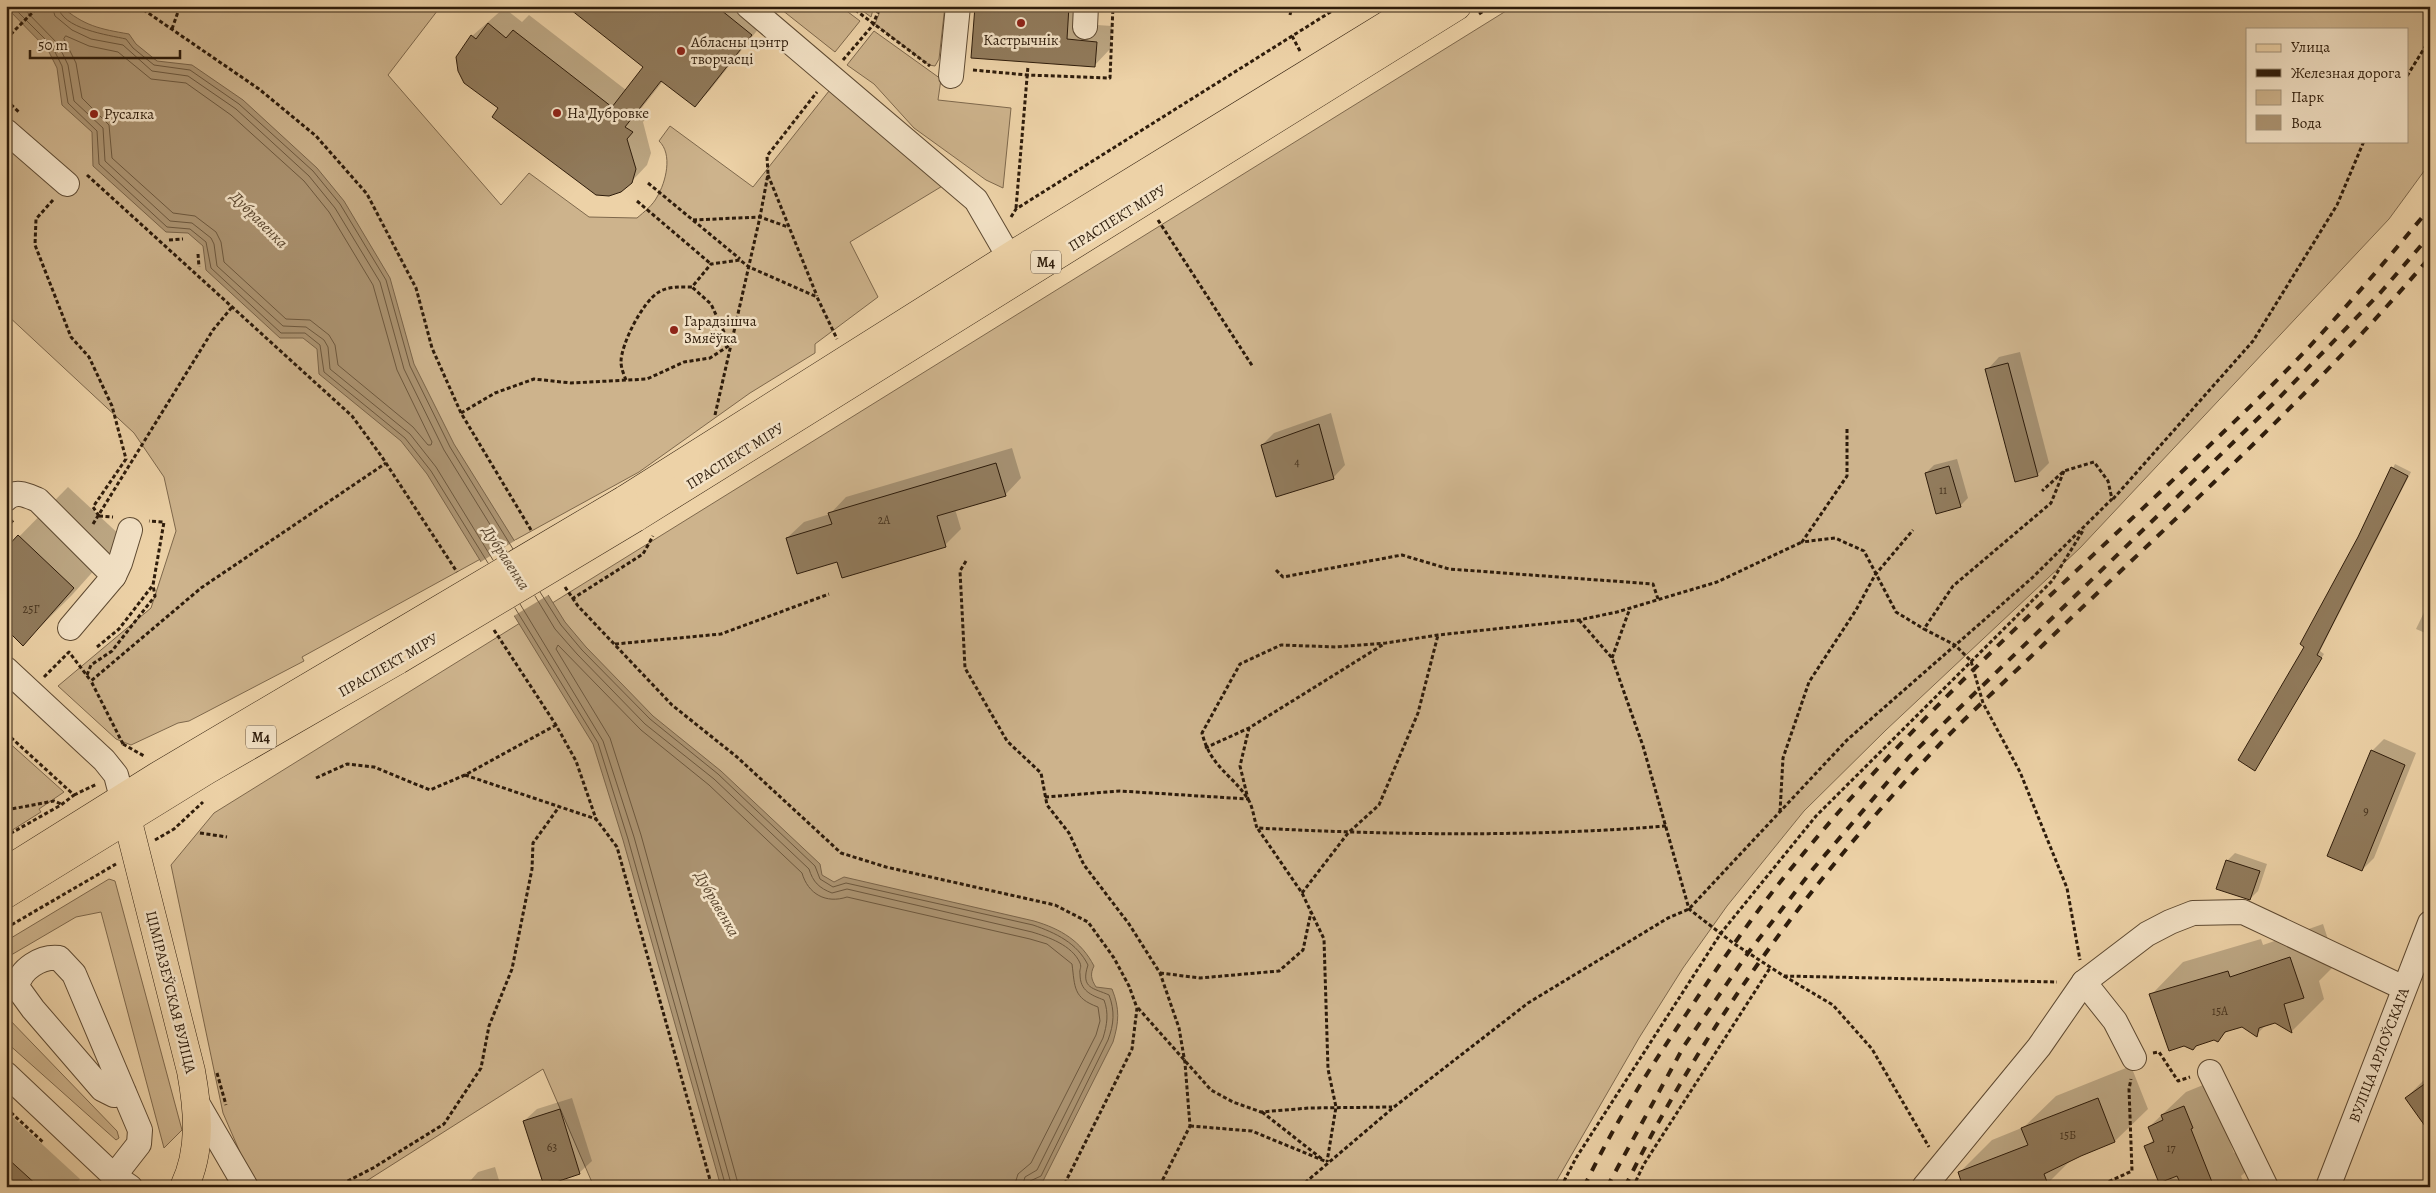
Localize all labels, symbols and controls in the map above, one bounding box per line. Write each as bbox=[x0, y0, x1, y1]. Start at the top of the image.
marker: Кастрычнік bbox=[1015, 17, 1027, 29]
scale bar bbox=[30, 28, 180, 60]
legend bbox=[2246, 28, 2408, 142]
place label: Кастрычнік bbox=[983, 30, 1059, 50]
place label: Абласны цэнтр творчасці bbox=[690, 32, 789, 69]
text: 50 m bbox=[38, 35, 68, 55]
text: Улица bbox=[2291, 37, 2330, 57]
marker: Абласны цэнтр творчасці bbox=[675, 45, 687, 57]
text: Железная дорога bbox=[2291, 63, 2401, 83]
text: Парк bbox=[2291, 87, 2324, 107]
place label: На Дубровке bbox=[567, 103, 649, 123]
place label: Русалка bbox=[104, 104, 154, 124]
marker: На Дубровке bbox=[551, 107, 563, 119]
marker: Русалка bbox=[88, 108, 100, 120]
text: Вода bbox=[2291, 113, 2322, 133]
street label: ПРАСПЕКТ МІРУ bbox=[1064, 180, 1170, 256]
water label: Дубравенка bbox=[225, 186, 292, 253]
road number: М4 bbox=[1031, 250, 1061, 274]
place label: Гарадзішча Змяёўка bbox=[684, 311, 757, 348]
marker: Гарадзішча Змяёўка bbox=[668, 324, 680, 336]
street label: ПРАСПЕКТ МІРУ bbox=[682, 418, 788, 494]
house number: 4 bbox=[1294, 454, 1300, 470]
house number: 11 bbox=[1939, 482, 1947, 498]
house number: 2А bbox=[878, 512, 891, 528]
water label: Дубравенка bbox=[476, 521, 535, 594]
house number: 25Г bbox=[23, 601, 39, 617]
street label: ПРАСПЕКТ МІРУ bbox=[335, 628, 442, 702]
road number: М4 bbox=[246, 726, 276, 749]
house number: 9 bbox=[2363, 803, 2369, 819]
water label: Дубравенка bbox=[689, 866, 745, 941]
street label: ЦІМІРАЗЕЎСКАЯ ВУЛІЦА bbox=[141, 908, 201, 1076]
street label: ВУЛІЦА АРЛОЎСКАГА bbox=[2344, 985, 2414, 1125]
house number: 15А bbox=[2212, 1003, 2229, 1019]
house number: 15Б bbox=[2060, 1127, 2076, 1143]
house number: 63 bbox=[547, 1139, 557, 1155]
house number: 17 bbox=[2166, 1140, 2177, 1156]

